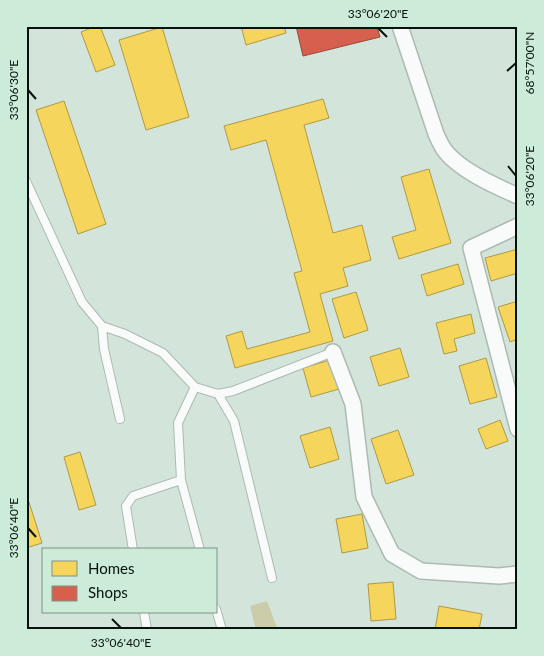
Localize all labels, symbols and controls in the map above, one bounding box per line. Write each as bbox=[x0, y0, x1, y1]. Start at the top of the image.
text: 33°06'20"E bbox=[348, 6, 408, 21]
text: 68°57'00"N bbox=[522, 32, 537, 94]
text: 33°06'30"E bbox=[6, 60, 21, 120]
text: 33°06'20"E bbox=[522, 146, 537, 206]
text: 33°06'40"E bbox=[6, 498, 21, 558]
legend bbox=[42, 548, 218, 614]
text: Homes bbox=[88, 559, 134, 577]
text: Shops bbox=[88, 583, 128, 601]
text: 33°06'40"E bbox=[91, 635, 151, 650]

